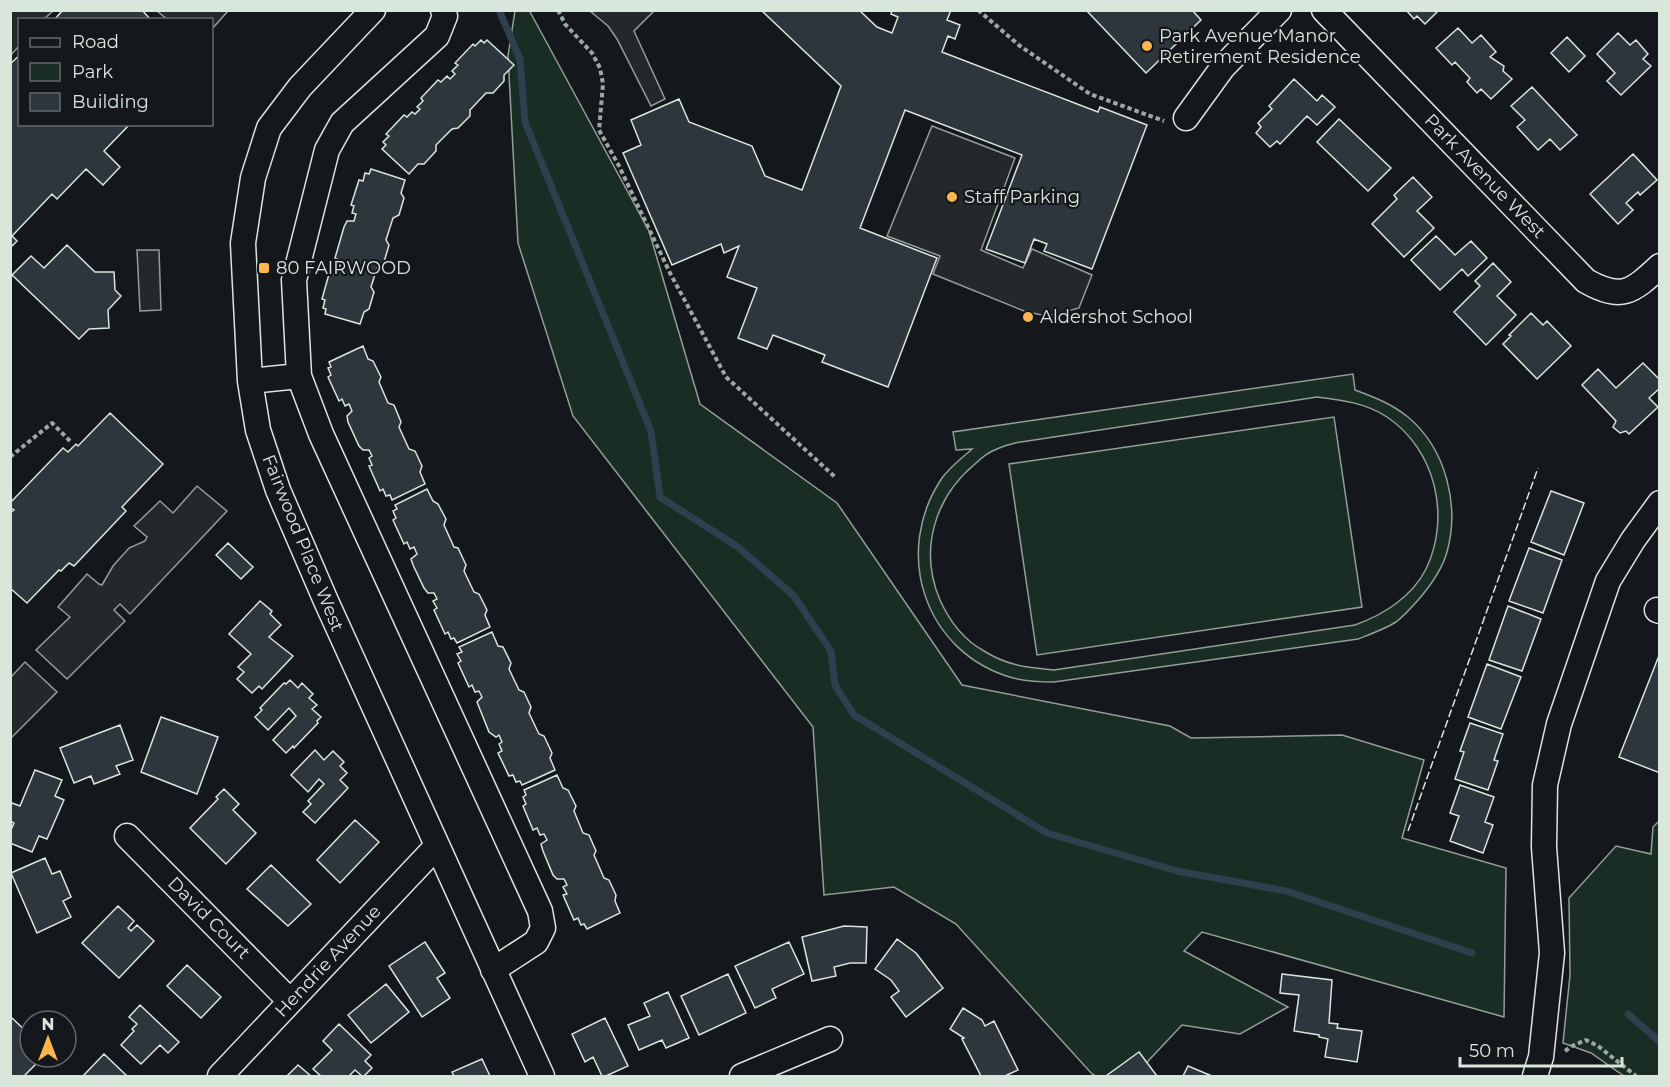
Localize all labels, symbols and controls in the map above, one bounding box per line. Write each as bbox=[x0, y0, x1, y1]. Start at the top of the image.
legend bbox=[18, 18, 213, 126]
place label: Park Avenue Manor Retirement Residence bbox=[1159, 25, 1361, 68]
text: Road bbox=[72, 31, 119, 53]
marker: Park Avenue Manor Retirement Residence bbox=[1140, 39, 1154, 53]
text: Park bbox=[72, 61, 113, 83]
text: Building bbox=[72, 91, 149, 113]
street label: Park Avenue West bbox=[1420, 109, 1550, 243]
place label: Staff Parking bbox=[964, 186, 1080, 208]
marker: Staff Parking bbox=[945, 190, 959, 204]
place label: 80 FAIRWOOD bbox=[276, 257, 411, 279]
marker: 80 FAIRWOOD bbox=[257, 261, 271, 275]
place label: Aldershot School bbox=[1040, 306, 1193, 328]
marker: Aldershot School bbox=[1021, 310, 1035, 324]
street label: Fairwood Place West bbox=[257, 451, 349, 635]
street label: David Court bbox=[163, 872, 255, 964]
street label: Hendrie Avenue bbox=[270, 900, 386, 1022]
north arrow bbox=[18, 1009, 78, 1069]
text: N bbox=[42, 1015, 54, 1034]
scale bar bbox=[1460, 1030, 1622, 1068]
text: 50 m bbox=[1469, 1040, 1515, 1062]

